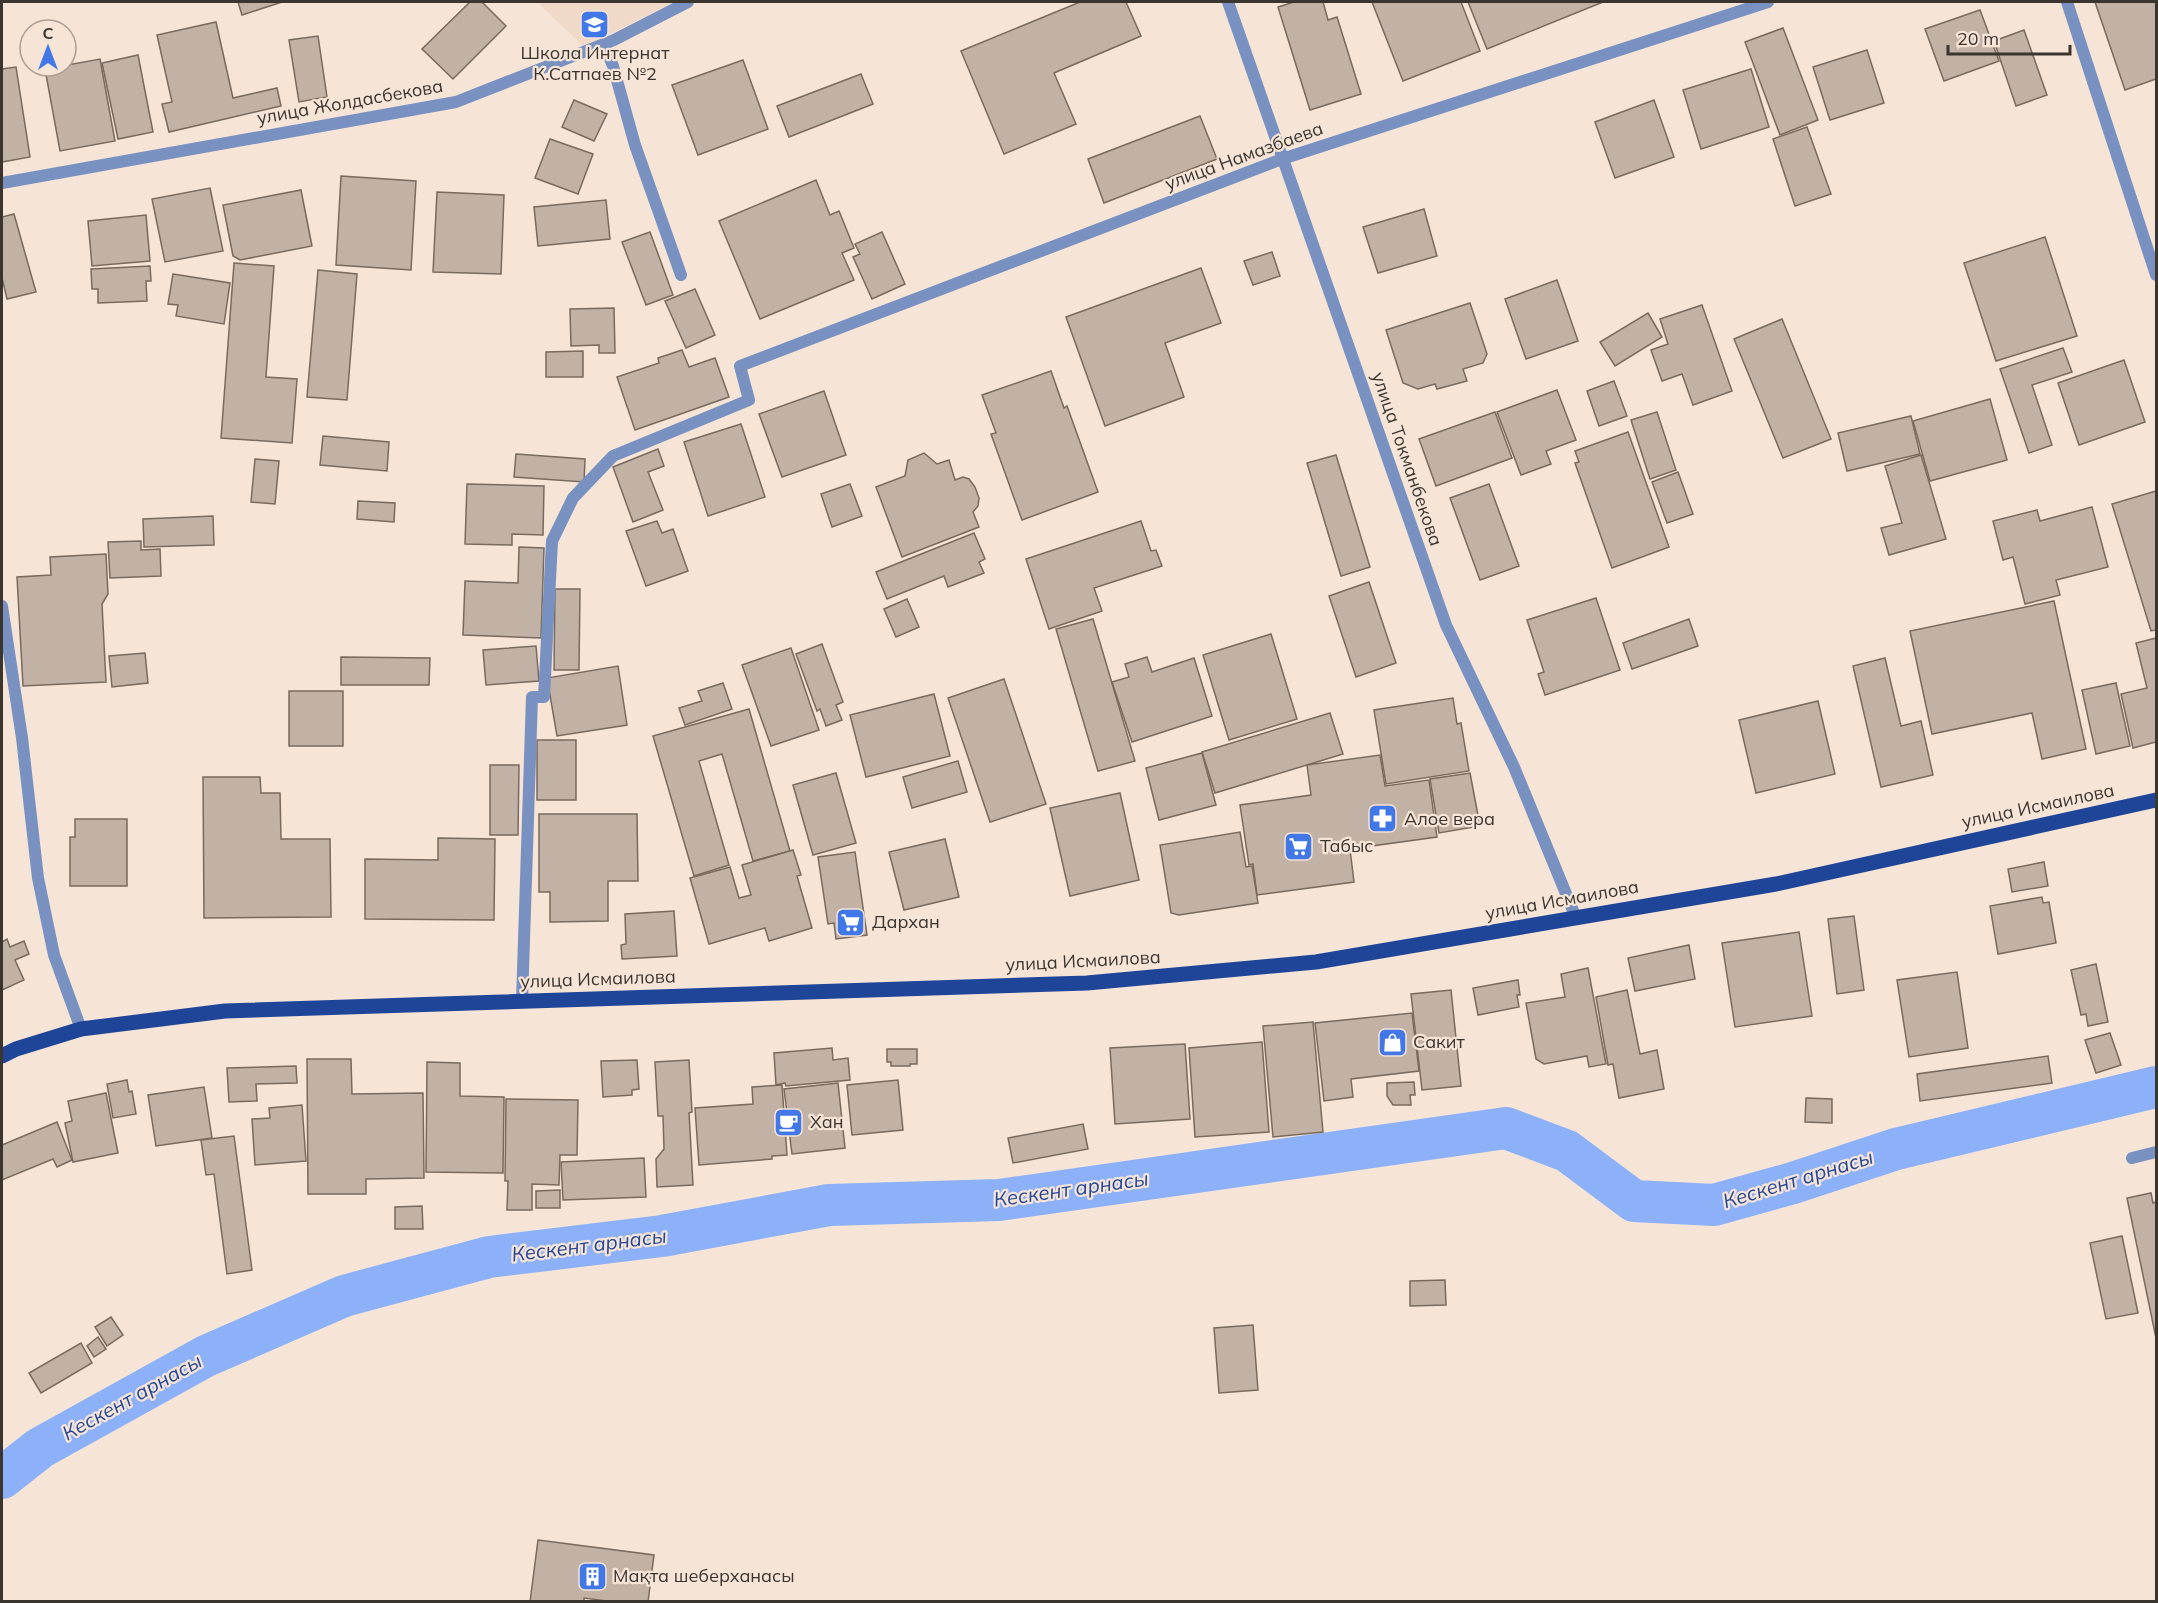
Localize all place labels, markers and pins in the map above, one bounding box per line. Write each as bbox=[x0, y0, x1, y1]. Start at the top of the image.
school or university icon: Школа Интернат К.Сатпаев №2 bbox=[579, 8, 611, 40]
place label: Школа Интернат К.Сатпаев №2 bbox=[521, 41, 670, 85]
pharmacy icon: Алое вера bbox=[1367, 803, 1399, 835]
place label: Алое вера bbox=[1404, 807, 1495, 830]
supermarket icon: Табыс bbox=[1283, 830, 1315, 862]
place label: Табыс bbox=[1320, 834, 1373, 857]
supermarket icon: Дархан bbox=[835, 906, 867, 938]
place label: Дархан bbox=[872, 910, 940, 933]
shop icon: Сакит bbox=[1376, 1026, 1408, 1058]
place label: Сакит bbox=[1413, 1030, 1466, 1053]
cafe icon: Хан bbox=[773, 1106, 805, 1138]
place label: Хан bbox=[810, 1110, 843, 1133]
building icon: Мақта шеберханасы bbox=[576, 1560, 608, 1592]
place label: Мақта шеберханасы bbox=[613, 1564, 795, 1587]

